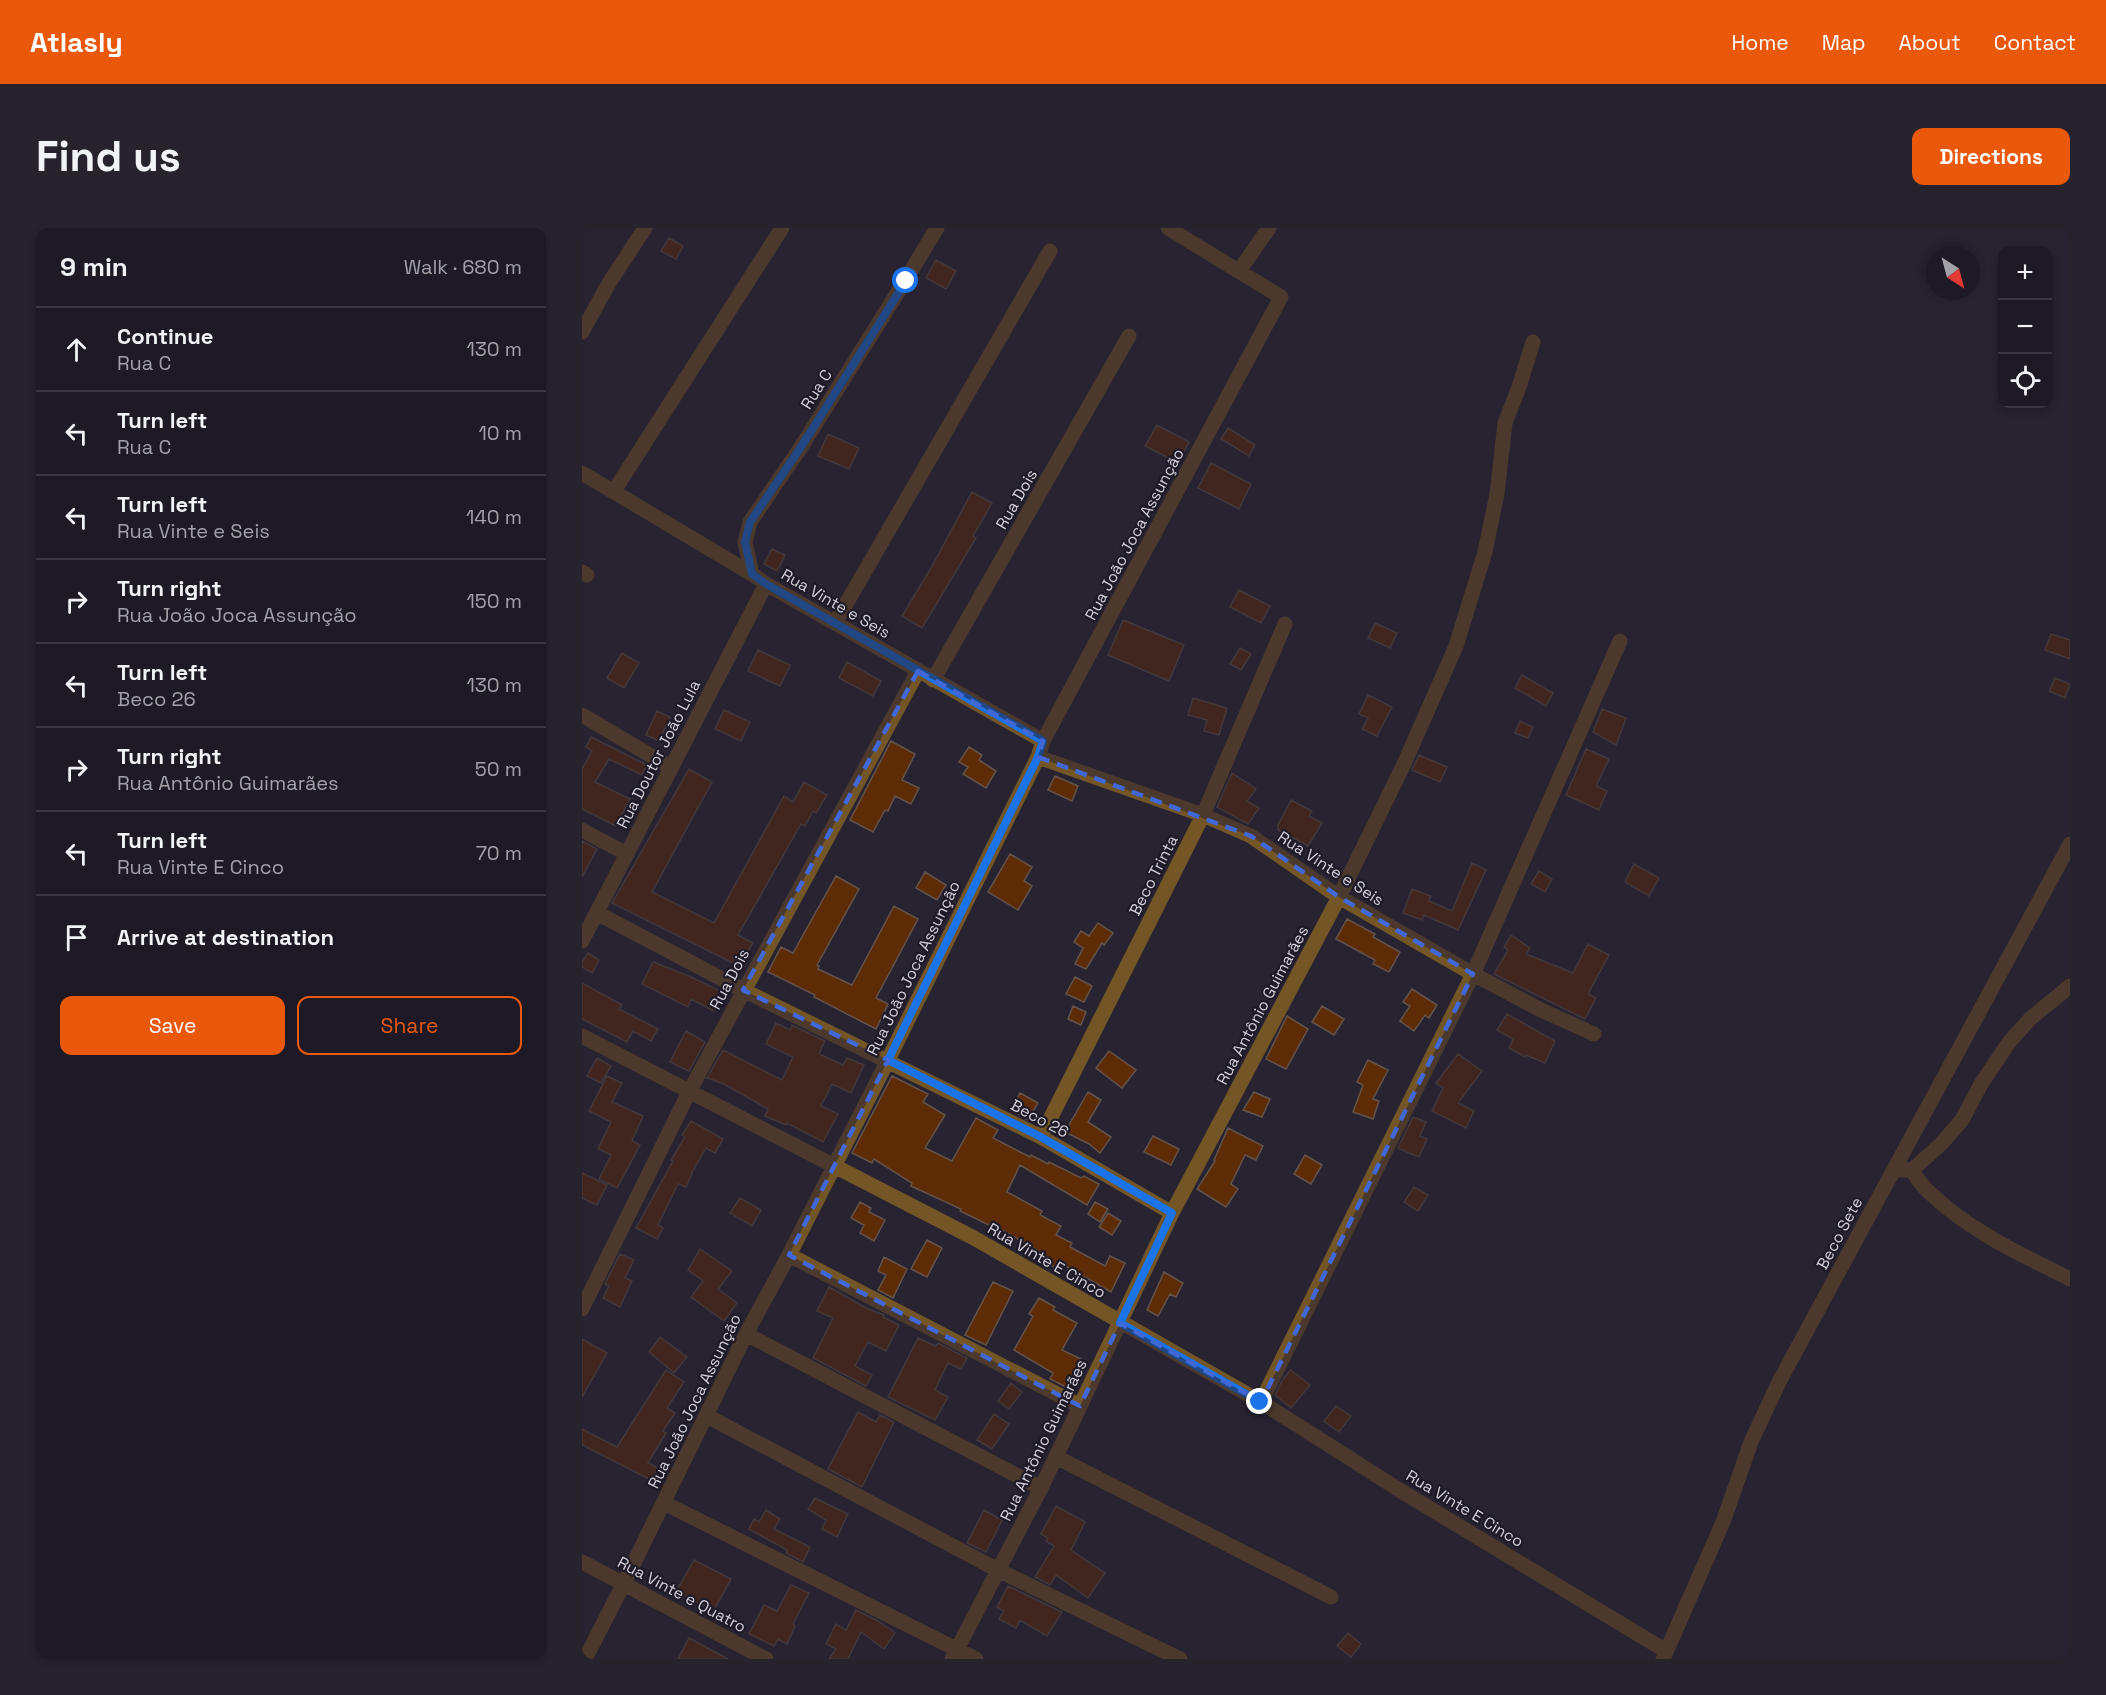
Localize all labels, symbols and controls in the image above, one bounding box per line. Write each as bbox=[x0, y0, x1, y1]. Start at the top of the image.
text: Atlasly bbox=[30, 24, 123, 60]
text: Home bbox=[1731, 29, 1789, 56]
text: Map bbox=[1822, 29, 1866, 56]
text: About bbox=[1899, 29, 1961, 56]
text: Contact bbox=[1994, 29, 2076, 56]
button: Directions bbox=[1912, 128, 2070, 185]
text: Find us bbox=[36, 130, 181, 183]
north arrow bbox=[1926, 246, 1980, 300]
map controls bbox=[1998, 246, 2052, 408]
button: + bbox=[1998, 246, 2052, 300]
text: 9 min bbox=[60, 250, 128, 284]
text: Walk · 680 m bbox=[404, 254, 522, 280]
route start bbox=[892, 267, 918, 293]
button: − bbox=[1998, 300, 2052, 354]
text: Continue bbox=[117, 322, 213, 350]
icon: ahead bbox=[60, 333, 93, 366]
text: 130 m bbox=[466, 336, 522, 362]
text: Rua C bbox=[117, 350, 171, 376]
button: locate bbox=[1998, 354, 2052, 408]
street label: Rua C bbox=[796, 365, 837, 413]
text: Turn left bbox=[117, 406, 207, 434]
icon: left bbox=[60, 417, 93, 450]
text: 10 m bbox=[478, 420, 522, 446]
text: Rua C bbox=[117, 434, 171, 460]
street label: Rua João Joca Assunção bbox=[1080, 445, 1189, 624]
street label: Rua Dois bbox=[991, 465, 1042, 533]
text: Turn left bbox=[117, 490, 207, 518]
icon: left bbox=[60, 501, 93, 534]
text: 140 m bbox=[466, 504, 522, 530]
text: Rua Vinte e Seis bbox=[117, 518, 270, 544]
street label: Rua Vinte e Seis bbox=[778, 564, 894, 643]
text: Turn right bbox=[117, 574, 222, 602]
icon: right bbox=[60, 585, 93, 618]
text: 150 m bbox=[467, 588, 522, 614]
text: Rua João Joca Assunção bbox=[117, 602, 357, 628]
text: Turn left bbox=[117, 658, 207, 686]
icon: left bbox=[60, 669, 93, 702]
text: 130 m bbox=[466, 672, 522, 698]
street label: Rua Doutor João Lula bbox=[612, 676, 705, 832]
text: Beco 26 bbox=[117, 686, 196, 712]
text: Turn right bbox=[117, 742, 222, 770]
icon: right bbox=[60, 753, 93, 786]
text: 50 m bbox=[475, 756, 522, 782]
text: Rua Antônio Guimarães bbox=[117, 770, 339, 796]
text: Turn left bbox=[117, 826, 207, 854]
street label: Rua Vinte e Seis bbox=[1274, 826, 1388, 911]
street label: Beco Trinta bbox=[1124, 831, 1183, 919]
icon: left bbox=[60, 837, 93, 870]
text: 70 m bbox=[476, 840, 522, 866]
text: Rua Vinte E Cinco bbox=[117, 854, 284, 880]
street label: Rua João Joca Assunção bbox=[862, 877, 965, 1059]
icon: arrive bbox=[60, 921, 93, 954]
street label: Rua Antônio Guimarães bbox=[1212, 922, 1313, 1088]
text: Arrive at destination bbox=[117, 923, 334, 951]
street label: Rua Dois bbox=[705, 945, 754, 1013]
button: Save bbox=[60, 996, 285, 1055]
button: Share bbox=[297, 996, 522, 1055]
street label: Beco 26 bbox=[1007, 1094, 1073, 1143]
street label: Beco Sete bbox=[1812, 1193, 1867, 1273]
street label: Rua Vinte E Cinco bbox=[984, 1218, 1110, 1303]
street label: Rua João Joca Assunção bbox=[643, 1310, 746, 1492]
street label: Rua Antônio Guimarães bbox=[995, 1356, 1092, 1524]
route end bbox=[1246, 1388, 1272, 1414]
street label: Rua Vinte E Cinco bbox=[1402, 1465, 1527, 1552]
street label: Rua Vinte e Quatro bbox=[614, 1552, 750, 1637]

